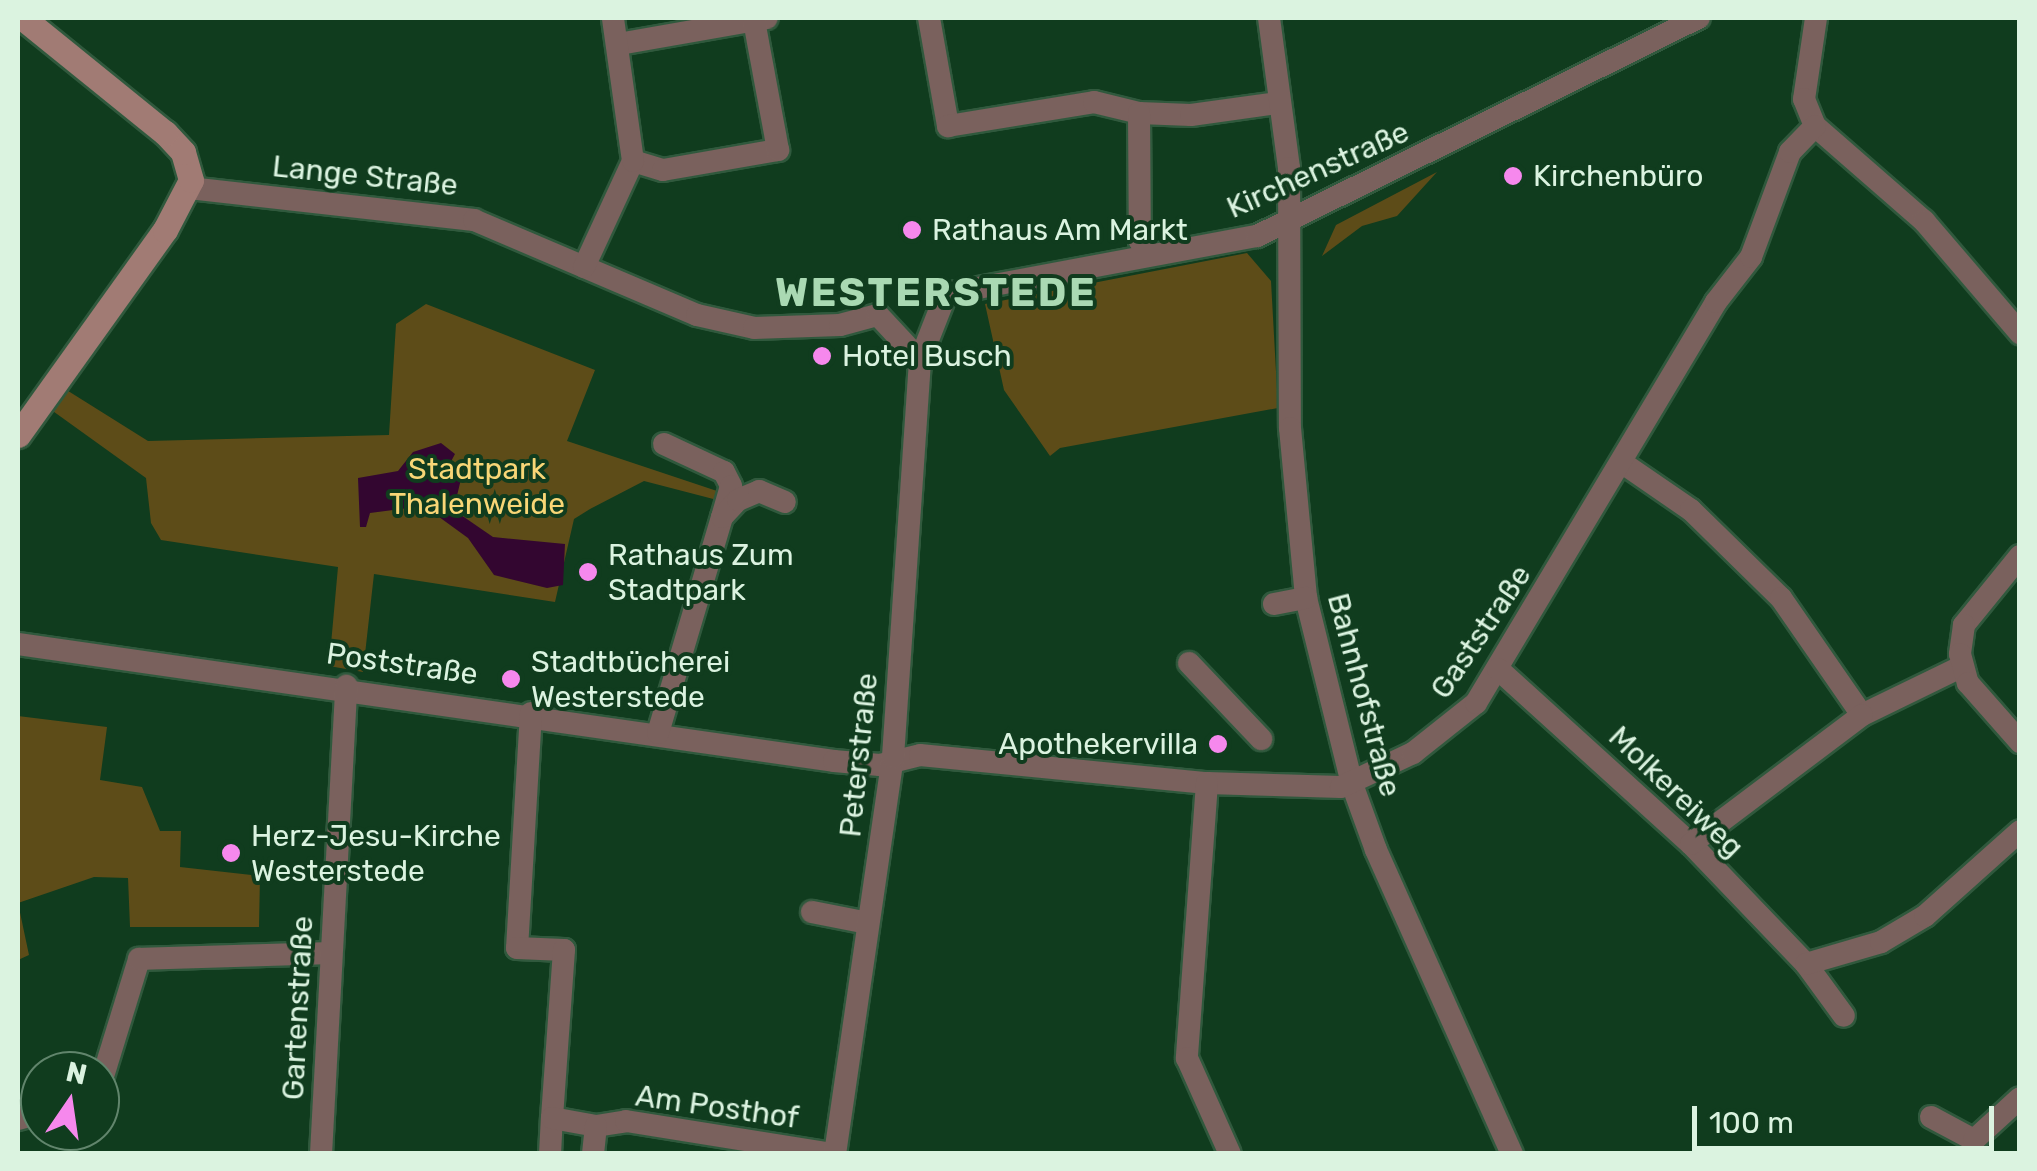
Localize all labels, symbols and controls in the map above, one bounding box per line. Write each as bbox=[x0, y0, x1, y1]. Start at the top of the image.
street label: Kirchenstraße bbox=[1221, 114, 1415, 226]
street label: Lange Straße bbox=[270, 148, 460, 204]
place label: Kirchenbüro bbox=[1533, 158, 1703, 194]
marker: Kirchenbüro bbox=[1502, 165, 1524, 187]
place label: Rathaus Am Markt bbox=[932, 212, 1188, 248]
marker: Rathaus Am Markt bbox=[901, 219, 923, 241]
district label: WESTERSTEDE bbox=[775, 269, 1097, 317]
place label: Hotel Busch bbox=[842, 338, 1012, 374]
marker: Hotel Busch bbox=[811, 345, 833, 367]
park label: Stadtpark Thalenweide bbox=[389, 451, 565, 522]
place label: Rathaus Zum Stadtpark bbox=[608, 537, 794, 608]
street label: Gaststraße bbox=[1423, 558, 1539, 706]
marker: Rathaus Zum Stadtpark bbox=[577, 561, 599, 583]
street label: Bahnhofstraße bbox=[1320, 589, 1408, 801]
street label: Poststraße bbox=[324, 636, 480, 692]
place label: Stadtbücherei Westerstede bbox=[531, 644, 730, 714]
marker: Stadtbücherei Westerstede bbox=[500, 668, 522, 690]
street label: Peterstraße bbox=[832, 671, 886, 839]
street label: Molkereiweg bbox=[1601, 719, 1751, 865]
place label: Apothekervilla bbox=[998, 726, 1198, 762]
marker: Apothekervilla bbox=[1207, 733, 1229, 755]
place label: Herz-Jesu-Kirche Westerstede bbox=[251, 818, 501, 888]
marker: Herz-Jesu-Kirche Westerstede bbox=[220, 842, 242, 864]
street label: Gartenstraße bbox=[275, 915, 321, 1101]
north arrow bbox=[20, 1051, 120, 1151]
text: N bbox=[63, 1055, 90, 1092]
street label: Am Posthof bbox=[633, 1078, 801, 1136]
scale bar bbox=[1697, 1086, 2000, 1148]
text: 100 m bbox=[1709, 1105, 1794, 1141]

